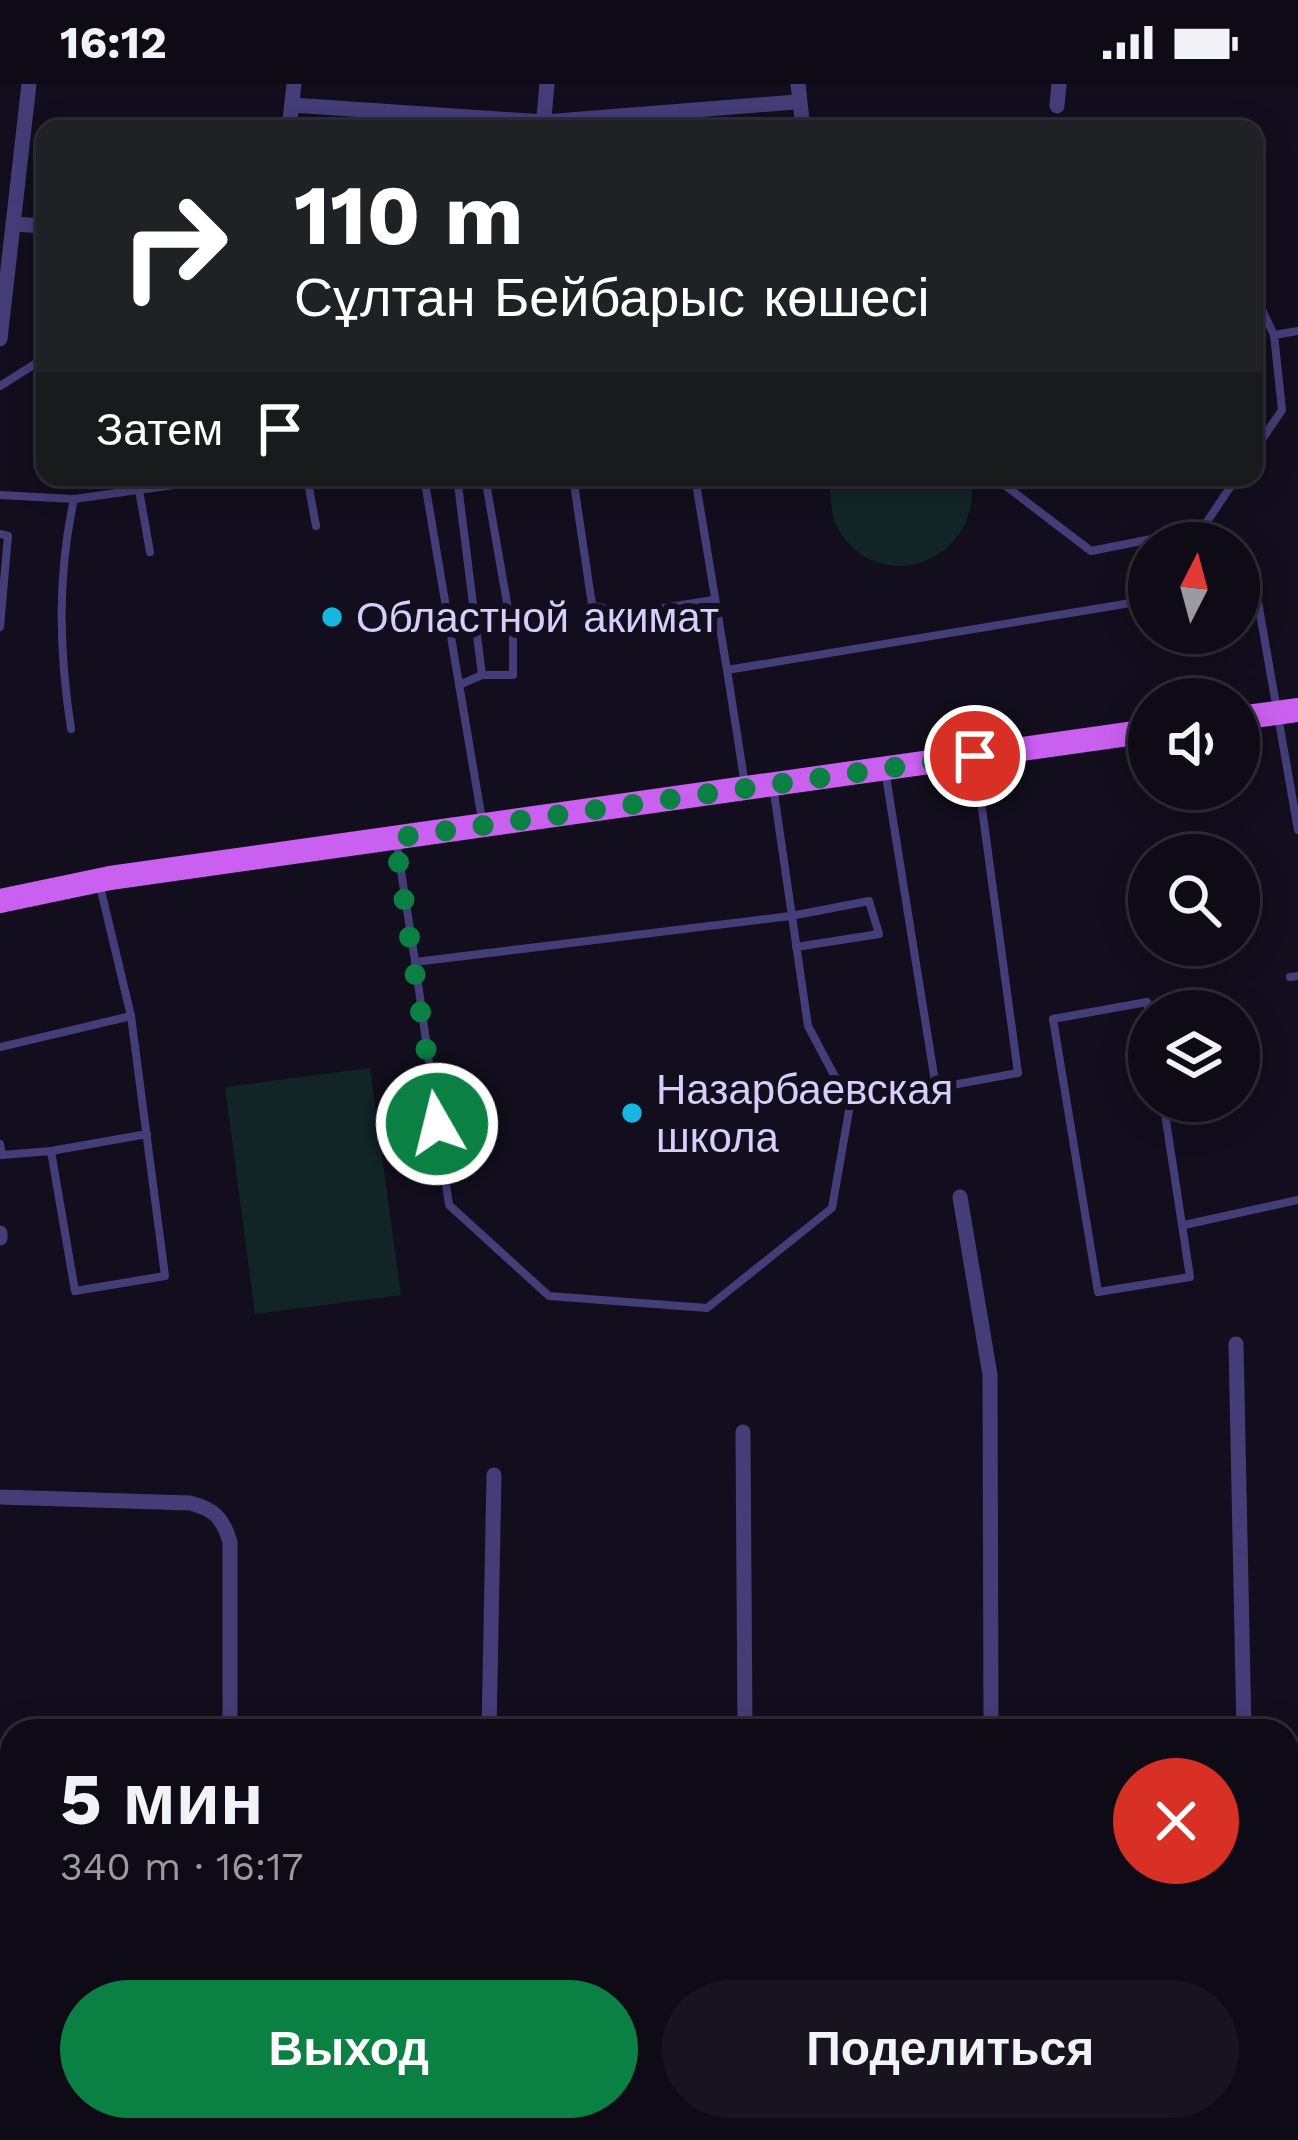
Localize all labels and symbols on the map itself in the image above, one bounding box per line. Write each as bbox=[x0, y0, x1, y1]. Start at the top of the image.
north arrow bbox=[1128, 522, 1260, 654]
place label: Областной акимат bbox=[356, 593, 719, 642]
marker: Областной акимат bbox=[319, 604, 345, 630]
pin bbox=[924, 705, 1026, 807]
position arrow bbox=[374, 1061, 500, 1187]
place label: Назарбаевская школа bbox=[656, 1065, 953, 1162]
marker: Назарбаевская школа bbox=[619, 1100, 645, 1126]

